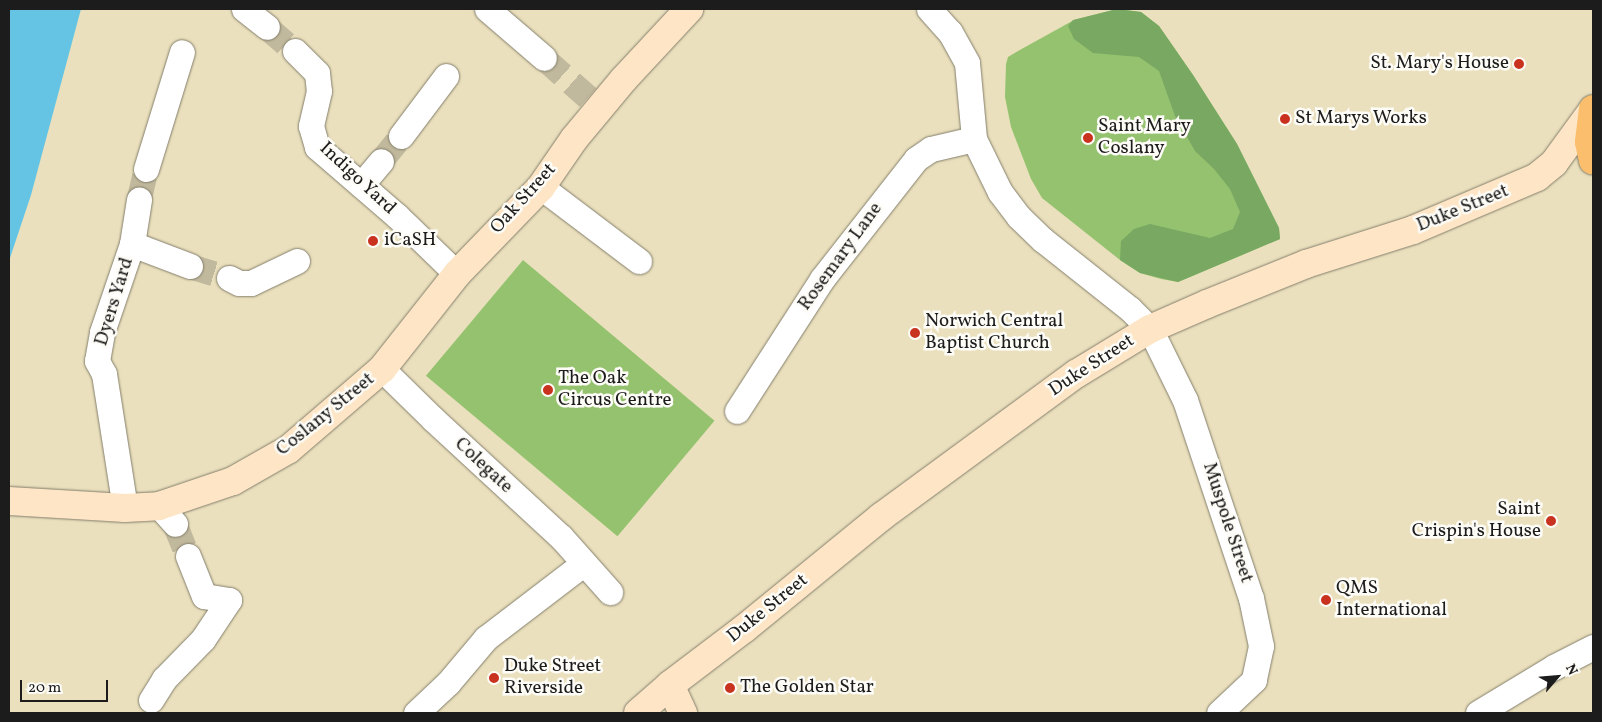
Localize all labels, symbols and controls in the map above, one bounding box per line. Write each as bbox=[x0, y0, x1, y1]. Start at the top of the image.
place label: St. Mary's House bbox=[1370, 53, 1509, 75]
marker: St. Mary's House bbox=[1513, 58, 1525, 70]
place label: St Marys Works bbox=[1295, 108, 1427, 130]
marker: St Marys Works bbox=[1279, 113, 1291, 125]
place label: Saint Mary Coslany bbox=[1098, 116, 1191, 160]
marker: Saint Mary Coslany bbox=[1082, 132, 1094, 144]
street label: Indigo Yard bbox=[314, 138, 400, 220]
street label: Oak Street bbox=[486, 159, 562, 239]
street label: Duke Street bbox=[1414, 180, 1512, 238]
street label: Rosemary Lane bbox=[794, 198, 888, 316]
place label: iCaSH bbox=[384, 230, 436, 252]
marker: iCaSH bbox=[366, 234, 380, 248]
street label: Dyers Yard bbox=[91, 255, 139, 349]
place label: Norwich Central Baptist Church bbox=[925, 311, 1063, 355]
marker: Norwich Central Baptist Church bbox=[909, 327, 921, 339]
street label: Duke Street bbox=[1045, 330, 1139, 402]
street label: Coslany Street bbox=[272, 368, 380, 462]
place label: The Oak Circus Centre bbox=[558, 368, 672, 412]
marker: The Oak Circus Centre bbox=[542, 384, 554, 396]
street label: Colegate bbox=[449, 433, 517, 499]
street label: Muspole Street bbox=[1197, 460, 1257, 586]
place label: Saint Crispin's House bbox=[1412, 499, 1541, 543]
marker: Saint Crispin's House bbox=[1545, 515, 1557, 527]
street label: Duke Street bbox=[723, 570, 813, 648]
place label: QMS International bbox=[1336, 578, 1447, 622]
marker: QMS International bbox=[1320, 594, 1332, 606]
north arrow bbox=[1532, 652, 1582, 702]
place label: Duke Street Riverside bbox=[504, 656, 601, 700]
text: N bbox=[1560, 661, 1582, 679]
scale bar bbox=[22, 670, 110, 702]
marker: Duke Street Riverside bbox=[488, 672, 500, 684]
place label: The Golden Star bbox=[740, 677, 874, 699]
text: 20 m bbox=[28, 678, 61, 699]
marker: The Golden Star bbox=[724, 682, 736, 694]

